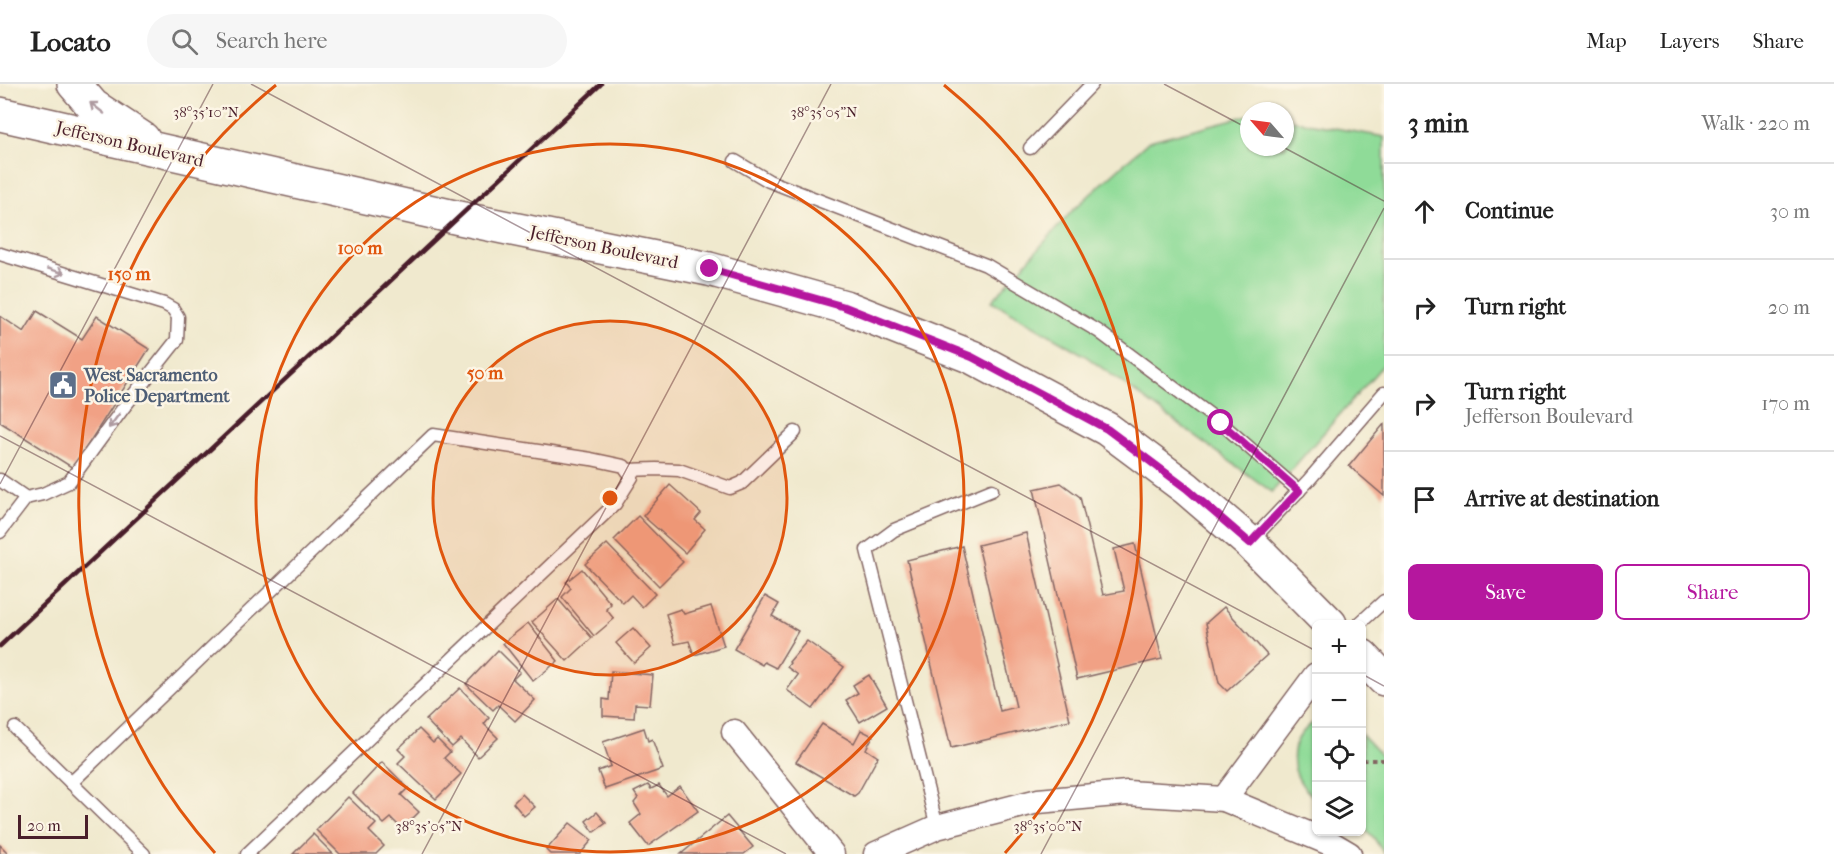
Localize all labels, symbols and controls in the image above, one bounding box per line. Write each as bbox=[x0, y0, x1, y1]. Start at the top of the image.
search box bbox=[147, 14, 567, 68]
text: Locato bbox=[30, 25, 111, 58]
icon: search bbox=[168, 25, 201, 58]
text: Search here bbox=[216, 28, 327, 54]
text: Map bbox=[1586, 29, 1627, 53]
text: Layers bbox=[1660, 29, 1719, 53]
text: Share bbox=[1752, 29, 1804, 53]
one-way arrow bbox=[89, 101, 105, 114]
north arrow bbox=[1240, 102, 1294, 156]
text: 38°35'10"N bbox=[173, 103, 239, 121]
text: 38°35'05"N bbox=[791, 103, 858, 121]
text: 3 min bbox=[1408, 108, 1469, 139]
text: Walk · 220 m bbox=[1702, 112, 1810, 135]
street label: Jefferson Boulevard bbox=[52, 117, 206, 172]
icon: ahead bbox=[1408, 195, 1441, 228]
text: Continue bbox=[1465, 198, 1554, 224]
text: 30 m bbox=[1770, 200, 1810, 223]
street label: Jefferson Boulevard bbox=[526, 221, 680, 274]
text: 100 m bbox=[337, 238, 384, 259]
route end bbox=[696, 255, 722, 281]
text: 150 m bbox=[108, 264, 151, 285]
one-way arrow bbox=[46, 266, 65, 277]
icon: right bbox=[1408, 291, 1441, 324]
text: Turn right bbox=[1465, 294, 1566, 320]
text: 20 m bbox=[1768, 296, 1810, 319]
text: 50 m bbox=[467, 363, 504, 384]
place label: West Sacramento Police Department bbox=[83, 365, 230, 407]
public building icon: West Sacramento Police Department bbox=[47, 369, 79, 401]
text: Turn right bbox=[1465, 379, 1566, 405]
icon: right bbox=[1408, 387, 1441, 420]
text: 170 m bbox=[1761, 392, 1810, 415]
text: Jefferson Boulevard bbox=[1465, 405, 1633, 428]
route start bbox=[1207, 409, 1233, 435]
one-way arrow bbox=[108, 412, 120, 428]
icon: arrive bbox=[1408, 483, 1441, 516]
text: Arrive at destination bbox=[1465, 486, 1659, 512]
centre of rings bbox=[600, 488, 620, 508]
button: Save bbox=[1408, 564, 1603, 620]
button: Share bbox=[1615, 564, 1810, 620]
map controls bbox=[1312, 620, 1366, 836]
button: + bbox=[1312, 620, 1366, 674]
button: − bbox=[1312, 674, 1366, 728]
button: locate bbox=[1312, 728, 1366, 782]
button: layers bbox=[1312, 782, 1366, 836]
scale bar bbox=[18, 812, 88, 840]
text: 20 m bbox=[27, 816, 61, 835]
text: 38°35'05"N bbox=[396, 817, 463, 835]
text: 38°35'00"N bbox=[1014, 817, 1083, 835]

